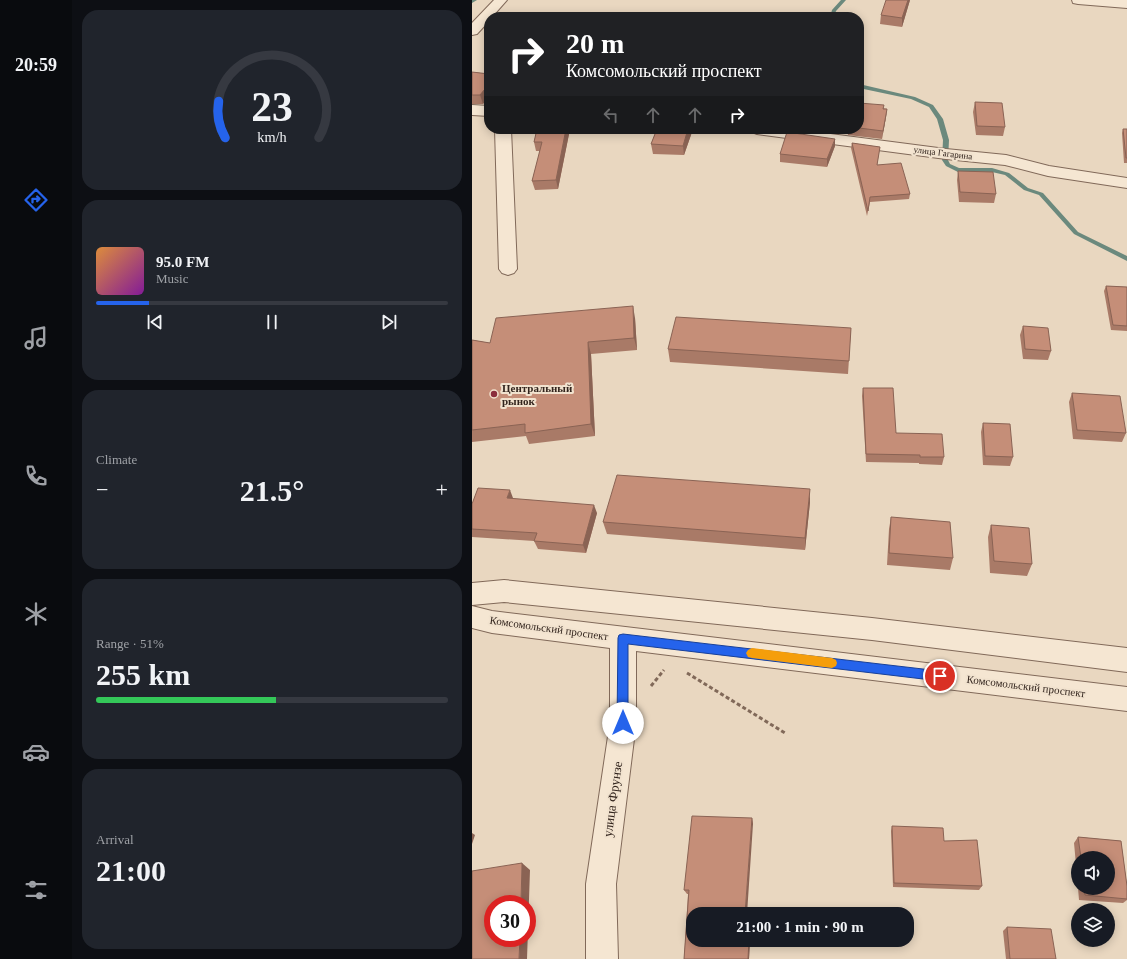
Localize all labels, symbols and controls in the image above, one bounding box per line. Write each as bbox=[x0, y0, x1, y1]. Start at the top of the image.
icon: right bbox=[500, 28, 552, 80]
text: 20 m bbox=[566, 28, 624, 59]
text: 20:59 bbox=[15, 55, 57, 75]
text: Комсомольский проспект bbox=[566, 61, 762, 81]
text: 23 bbox=[251, 84, 293, 130]
icon: left bbox=[600, 104, 622, 126]
icon: ahead bbox=[642, 104, 664, 126]
icon: ahead bbox=[684, 104, 706, 126]
icon: right bbox=[726, 104, 748, 126]
text: km/h bbox=[257, 128, 287, 144]
street label: улица Гагарина bbox=[913, 144, 973, 162]
icon: directions bbox=[22, 186, 50, 214]
text: 95.0 FM bbox=[156, 254, 209, 270]
text: Music bbox=[156, 271, 189, 286]
icon: previous bbox=[144, 311, 166, 333]
icon: pause bbox=[261, 311, 283, 333]
icon: next bbox=[378, 311, 400, 333]
icon: music bbox=[22, 324, 50, 352]
place label: Центральный рынок bbox=[502, 382, 573, 407]
marker: Центральный рынок bbox=[489, 389, 499, 399]
text: Climate bbox=[96, 452, 137, 467]
icon: phone bbox=[22, 462, 50, 490]
text: 21.5° bbox=[240, 474, 304, 507]
text: − bbox=[96, 477, 108, 502]
text: + bbox=[436, 477, 448, 502]
icon: climate bbox=[22, 600, 50, 628]
street label: Комсомольский проспект bbox=[489, 614, 609, 642]
text: Range · 51% bbox=[96, 636, 164, 651]
text: 255 km bbox=[96, 658, 190, 691]
pin bbox=[923, 659, 957, 693]
icon: arrive bbox=[929, 665, 951, 687]
street label: Комсомольский проспект bbox=[966, 673, 1086, 699]
position arrow bbox=[602, 702, 644, 744]
icon: car bbox=[22, 738, 50, 766]
street label: улица Фрунзе bbox=[600, 760, 625, 838]
text: Arrival bbox=[96, 832, 134, 847]
map controls bbox=[1071, 851, 1115, 947]
button: sound bbox=[1071, 851, 1115, 895]
text: 21:00 bbox=[96, 854, 166, 887]
icon: filters bbox=[22, 876, 50, 904]
speed limit sign: 30 bbox=[484, 895, 536, 947]
button: layers bbox=[1071, 903, 1115, 947]
text: 21:00 · 1 min · 90 m bbox=[736, 919, 864, 935]

